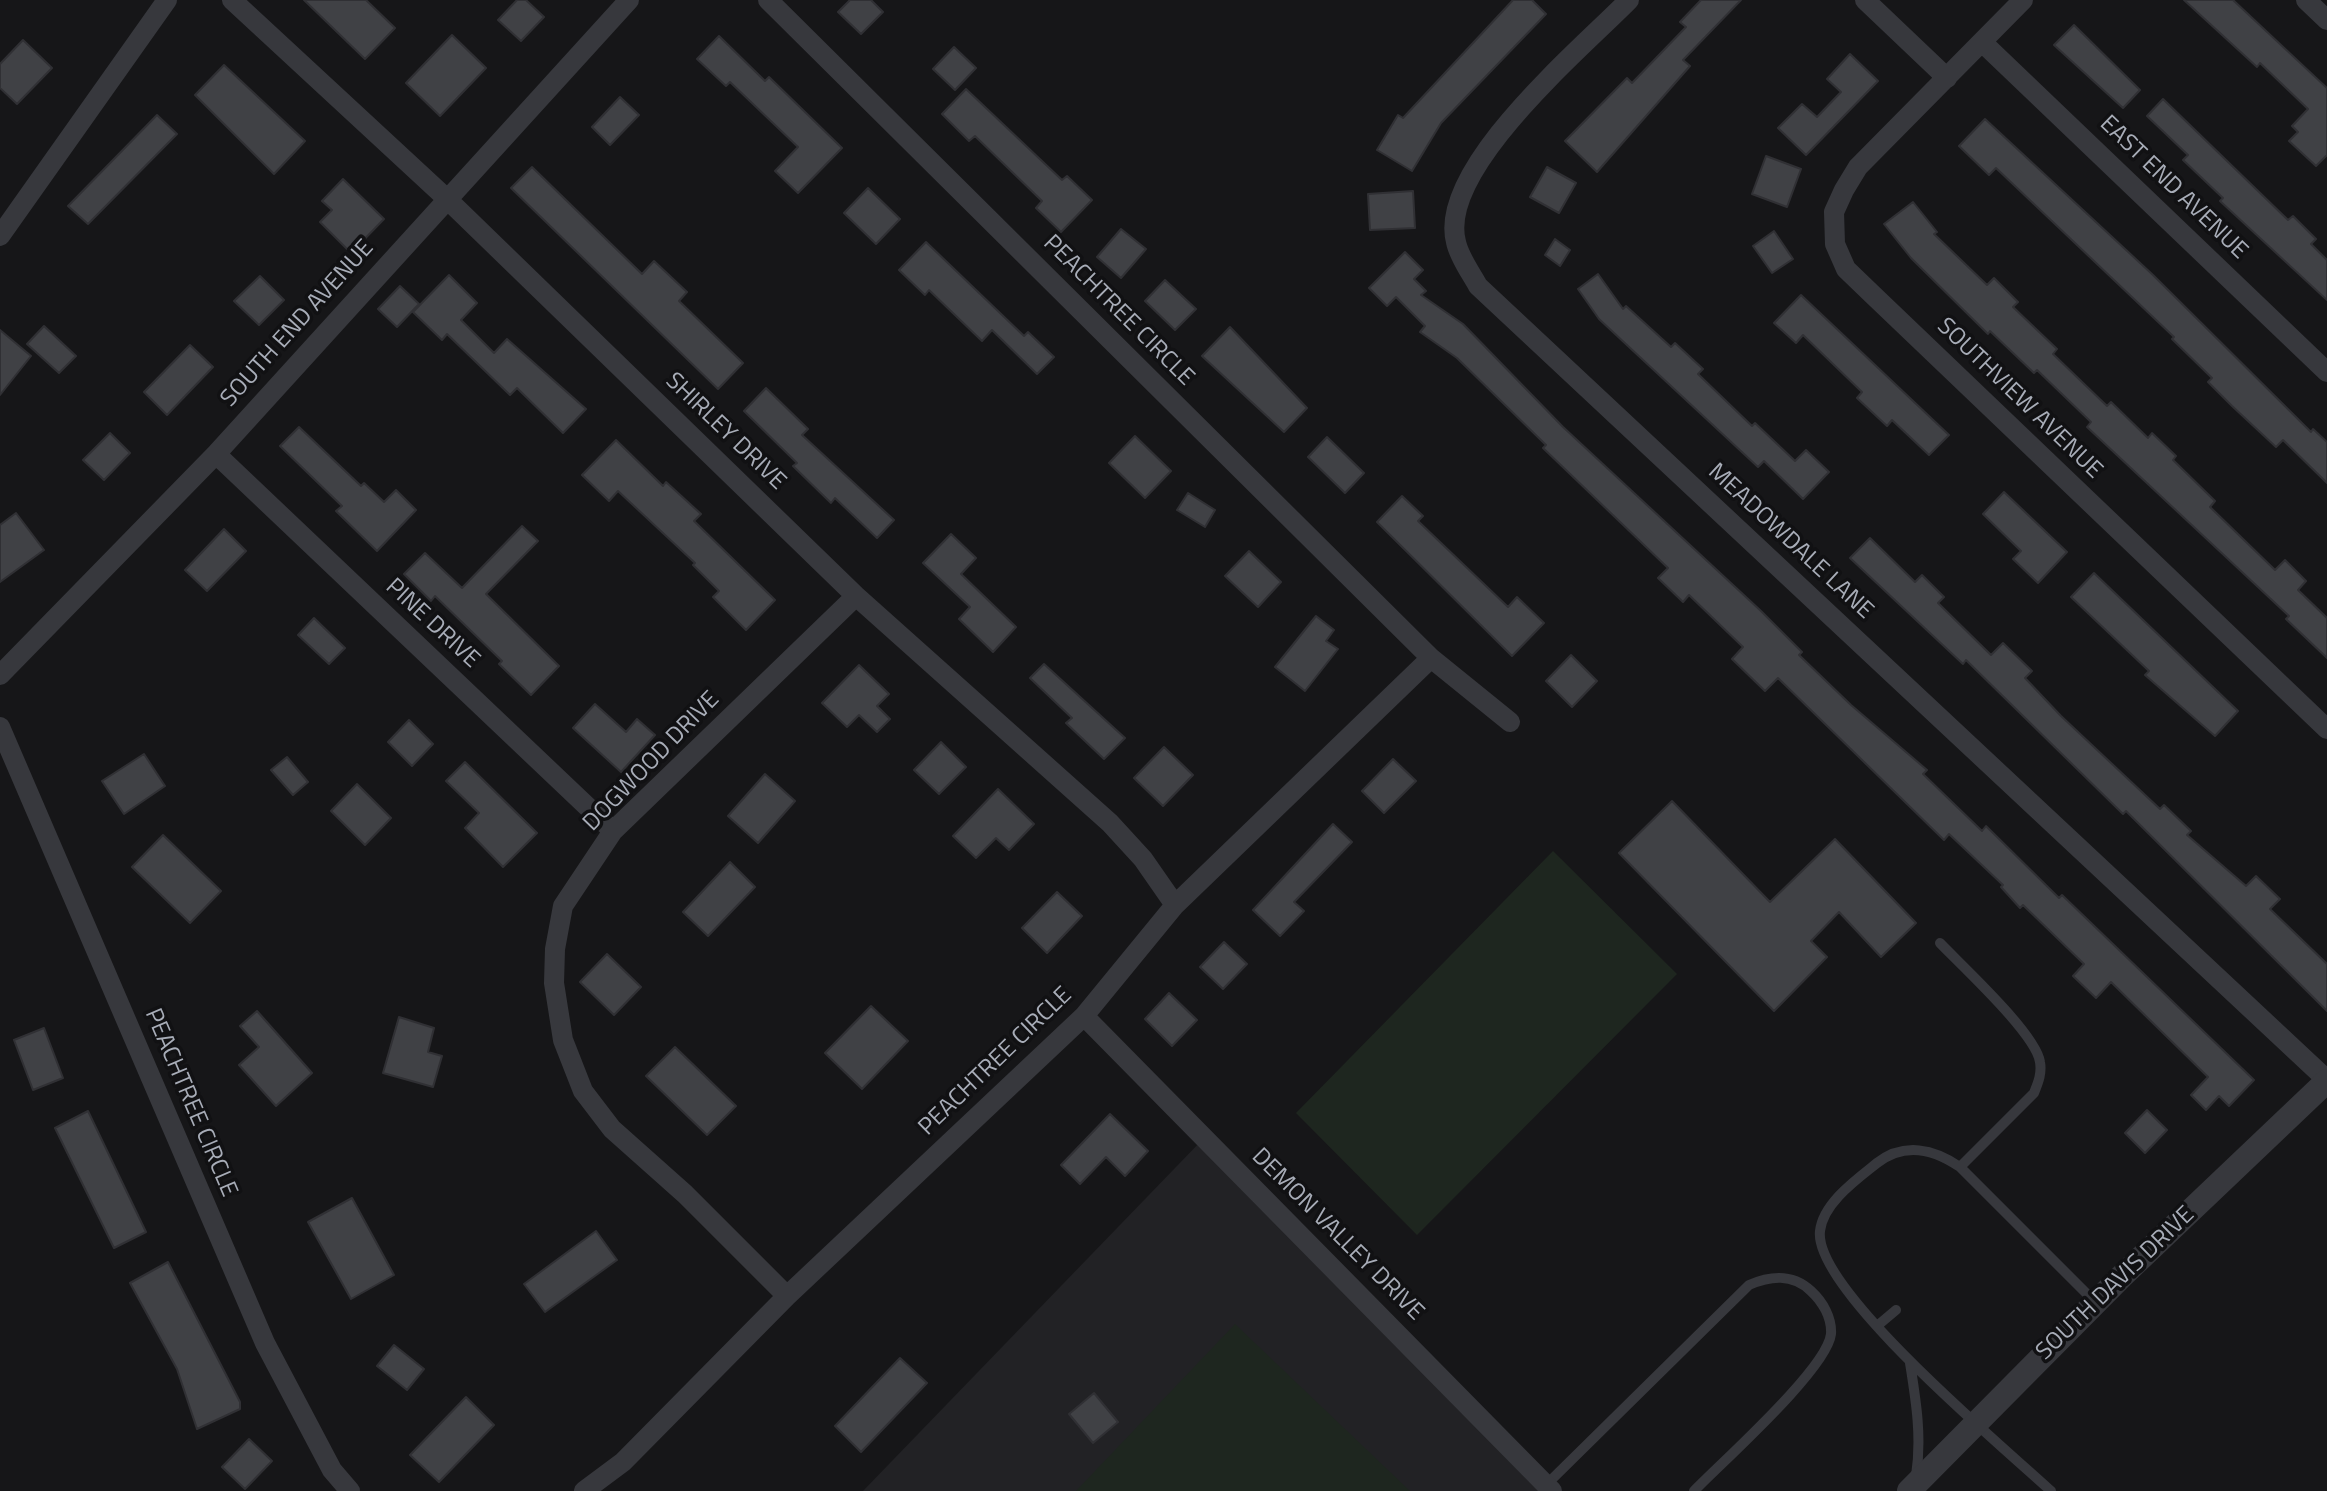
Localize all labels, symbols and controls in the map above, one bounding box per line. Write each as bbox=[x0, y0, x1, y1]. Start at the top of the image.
street label: EAST END AVENUE bbox=[2093, 110, 2253, 266]
street label: PEACHTREE CIRCLE bbox=[1037, 230, 1199, 392]
street label: SOUTH END AVENUE bbox=[216, 235, 380, 413]
street label: SOUTHVIEW AVENUE bbox=[1930, 313, 2108, 485]
street label: SHIRLEY DRIVE bbox=[659, 367, 791, 497]
street label: MEADOWDALE LANE bbox=[1702, 458, 1878, 626]
street label: PINE DRIVE bbox=[379, 573, 485, 675]
street label: DOGWOOD DRIVE bbox=[578, 686, 726, 838]
street label: PEACHTREE CIRCLE bbox=[913, 982, 1079, 1142]
street label: PEACHTREE CIRCLE bbox=[137, 1005, 243, 1201]
street label: DEMON VALLEY DRIVE bbox=[1245, 1143, 1429, 1327]
street label: SOUTH DAVIS DRIVE bbox=[2031, 1201, 2201, 1367]

